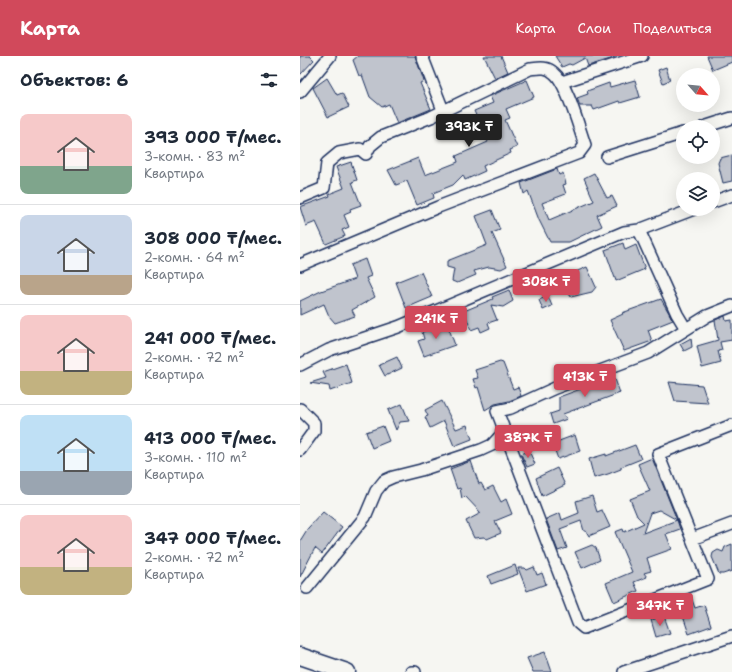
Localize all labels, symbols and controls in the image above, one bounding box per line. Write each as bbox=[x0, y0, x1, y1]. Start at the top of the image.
text: Карта bbox=[20, 16, 80, 41]
text: Карта bbox=[515, 19, 556, 37]
text: Слои bbox=[578, 19, 611, 37]
text: Поделиться bbox=[633, 19, 712, 37]
north arrow bbox=[676, 68, 720, 112]
map controls bbox=[676, 68, 720, 216]
text: Объектов: 6 bbox=[20, 69, 129, 91]
icon: filters bbox=[258, 69, 280, 91]
pin: 393K ₸ bbox=[436, 114, 502, 148]
text: 393K ₸ bbox=[445, 118, 493, 135]
button: locate bbox=[676, 120, 720, 164]
text: 393 000 ₸/мес. bbox=[144, 126, 282, 148]
icon: home bbox=[52, 130, 100, 178]
text: 3-комн. · 83 m² bbox=[144, 148, 245, 165]
text: Квартира bbox=[144, 165, 204, 182]
button: layers bbox=[676, 172, 720, 216]
text: 308 000 ₸/мес. bbox=[144, 227, 282, 249]
icon: home bbox=[52, 231, 100, 279]
text: 2-комн. · 64 m² bbox=[144, 249, 245, 266]
text: Квартира bbox=[144, 266, 204, 283]
pin: 308K ₸ bbox=[513, 269, 579, 303]
text: 308K ₸ bbox=[522, 273, 570, 290]
pin: 241K ₸ bbox=[403, 306, 469, 340]
text: 241K ₸ bbox=[414, 310, 458, 327]
text: 241 000 ₸/мес. bbox=[144, 327, 276, 349]
icon: home bbox=[52, 331, 100, 379]
text: 2-комн. · 72 m² bbox=[144, 349, 244, 366]
pin: 413K ₸ bbox=[552, 364, 618, 398]
text: Квартира bbox=[144, 366, 204, 383]
text: 413K ₸ bbox=[563, 368, 607, 385]
pin: 387K ₸ bbox=[495, 425, 561, 459]
text: 413 000 ₸/мес. bbox=[144, 427, 277, 449]
text: 387K ₸ bbox=[504, 429, 552, 446]
icon: home bbox=[52, 431, 100, 479]
text: 3-комн. · 110 m² bbox=[144, 449, 247, 466]
text: Квартира bbox=[144, 466, 204, 483]
text: 347 000 ₸/мес. bbox=[144, 527, 281, 549]
icon: home bbox=[52, 531, 100, 579]
text: 2-комн. · 72 m² bbox=[144, 549, 244, 566]
text: Квартира bbox=[144, 566, 204, 583]
pin: 347K ₸ bbox=[627, 593, 693, 627]
text: 347K ₸ bbox=[636, 597, 684, 614]

